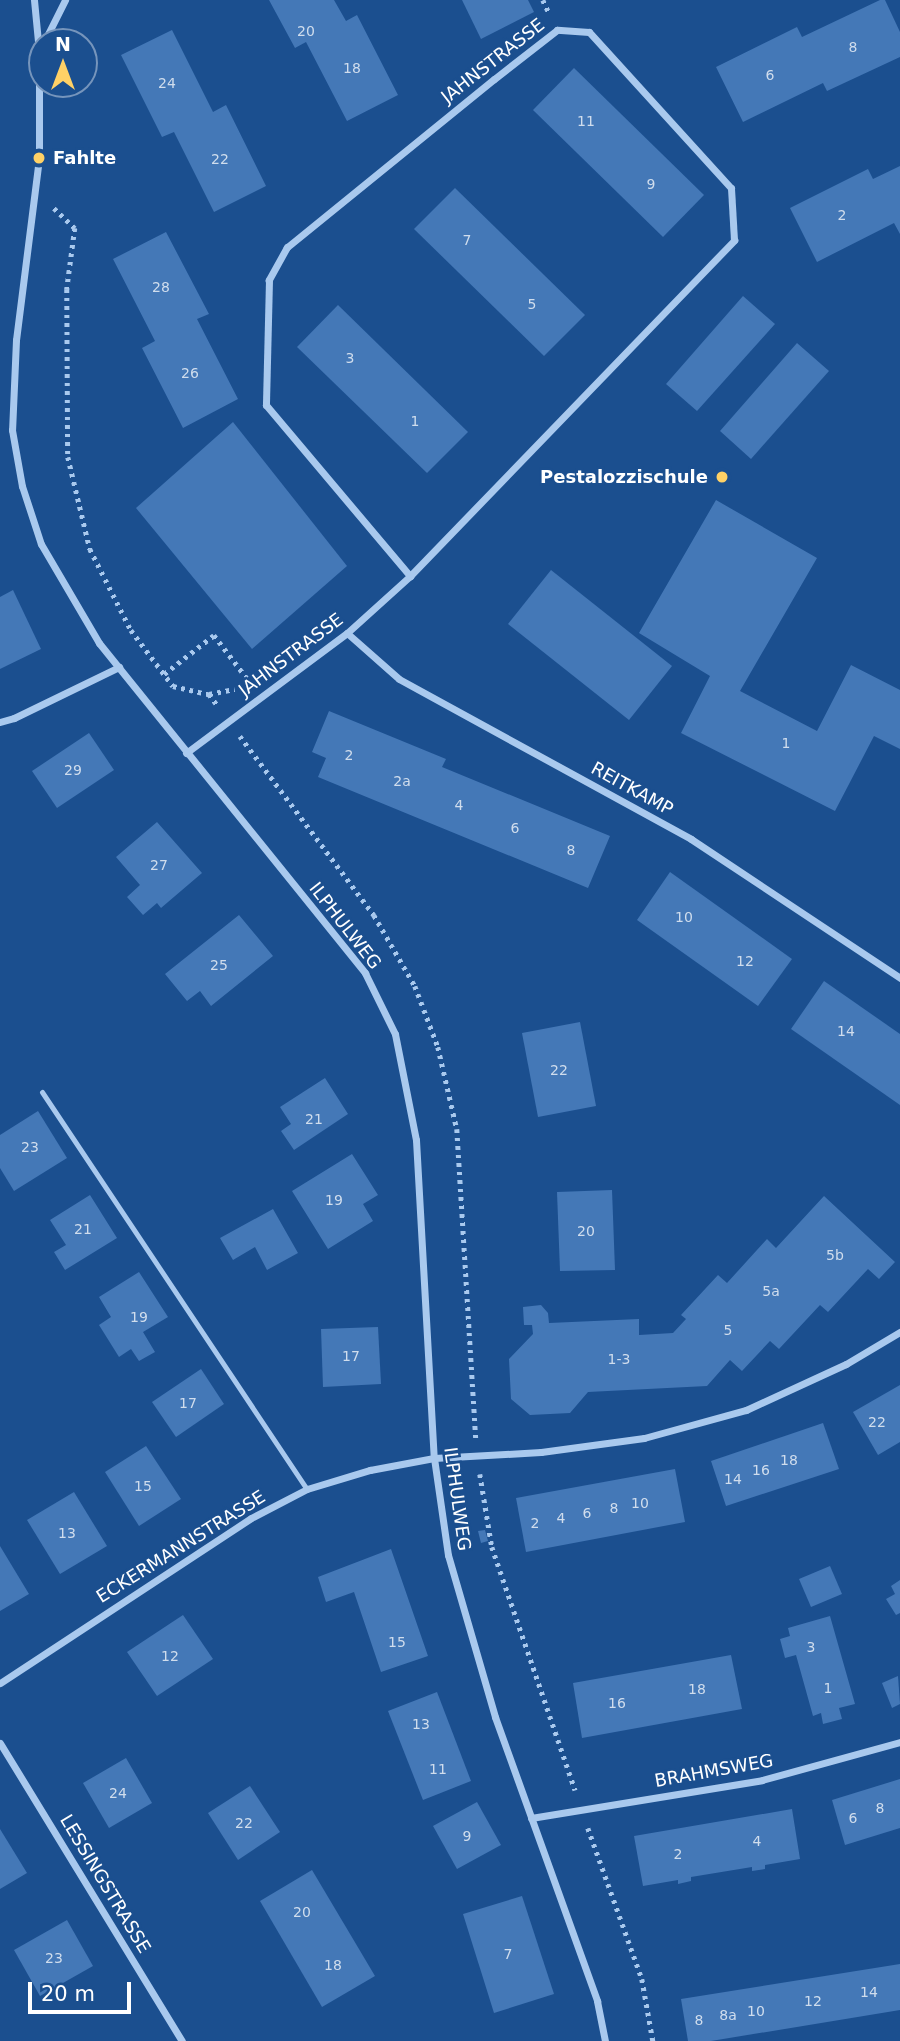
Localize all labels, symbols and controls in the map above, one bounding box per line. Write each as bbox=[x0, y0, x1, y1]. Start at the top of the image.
street label: JAHNSTRASSE bbox=[437, 14, 549, 108]
house number: 20 bbox=[297, 23, 315, 39]
north arrow bbox=[28, 28, 98, 98]
text: N bbox=[55, 33, 71, 55]
house number: 8 bbox=[849, 39, 857, 55]
house number: 18 bbox=[343, 60, 361, 76]
house number: 6 bbox=[766, 67, 774, 83]
house number: 24 bbox=[158, 75, 176, 91]
house number: 11 bbox=[577, 113, 595, 129]
place label: Fahlte bbox=[53, 147, 116, 169]
marker: Fahlte bbox=[31, 150, 47, 166]
house number: 22 bbox=[211, 151, 229, 167]
house number: 9 bbox=[647, 176, 655, 192]
house number: 2 bbox=[838, 207, 846, 223]
house number: 7 bbox=[463, 232, 471, 248]
house number: 28 bbox=[152, 279, 170, 295]
house number: 5 bbox=[528, 296, 536, 312]
house number: 3 bbox=[346, 350, 354, 366]
house number: 26 bbox=[181, 365, 199, 381]
house number: 1 bbox=[411, 413, 419, 429]
place label: Pestalozzischule bbox=[540, 466, 708, 488]
marker: Pestalozzischule bbox=[714, 469, 730, 485]
street label: JAHNSTRASSE bbox=[235, 609, 347, 701]
house number: 1 bbox=[782, 735, 790, 751]
house number: 2 bbox=[345, 747, 353, 763]
street label: REITKAMP bbox=[587, 758, 677, 820]
house number: 29 bbox=[64, 762, 82, 778]
house number: 2a bbox=[393, 773, 411, 789]
house number: 4 bbox=[455, 797, 463, 813]
house number: 6 bbox=[511, 820, 519, 836]
house number: 8 bbox=[567, 842, 575, 858]
house number: 27 bbox=[150, 857, 168, 873]
street label: ILPHULWEG bbox=[304, 878, 386, 974]
house number: 10 bbox=[675, 909, 693, 925]
house number: 12 bbox=[736, 953, 754, 969]
house number: 25 bbox=[210, 957, 228, 973]
house number: 14 bbox=[837, 1023, 855, 1039]
house number: 22 bbox=[550, 1062, 568, 1078]
house number: 21 bbox=[305, 1111, 323, 1127]
house number: 23 bbox=[21, 1139, 39, 1155]
house number: 19 bbox=[325, 1192, 343, 1208]
house number: 21 bbox=[74, 1221, 92, 1237]
house number: 20 bbox=[577, 1223, 595, 1239]
house number: 5b bbox=[826, 1247, 844, 1263]
house number: 5a bbox=[762, 1283, 780, 1299]
house number: 19 bbox=[130, 1309, 148, 1325]
house number: 5 bbox=[724, 1322, 732, 1338]
house number: 17 bbox=[342, 1348, 360, 1364]
house number: 1-3 bbox=[608, 1351, 630, 1367]
house number: 17 bbox=[179, 1395, 197, 1411]
house number: 22 bbox=[868, 1414, 886, 1430]
street label: ILPHULWEG bbox=[439, 1446, 475, 1552]
house number: 18 bbox=[780, 1452, 798, 1468]
house number: 16 bbox=[752, 1462, 770, 1478]
house number: 14 bbox=[724, 1471, 742, 1487]
house number: 15 bbox=[134, 1478, 152, 1494]
street label: ECKERMANNSTRASSE bbox=[93, 1486, 269, 1608]
house number: 10 bbox=[631, 1495, 649, 1511]
house number: 8 bbox=[610, 1500, 618, 1516]
house number: 6 bbox=[583, 1505, 591, 1521]
house number: 4 bbox=[557, 1510, 565, 1526]
house number: 2 bbox=[531, 1515, 539, 1531]
house number: 13 bbox=[58, 1525, 76, 1541]
house number: 15 bbox=[388, 1634, 406, 1650]
house number: 3 bbox=[807, 1639, 815, 1655]
house number: 12 bbox=[161, 1648, 179, 1664]
house number: 1 bbox=[824, 1680, 832, 1696]
house number: 18 bbox=[688, 1681, 706, 1697]
house number: 16 bbox=[608, 1695, 626, 1711]
house number: 13 bbox=[412, 1716, 430, 1732]
street label: BRAHMSWEG bbox=[653, 1750, 775, 1792]
house number: 11 bbox=[429, 1761, 447, 1777]
house number: 24 bbox=[109, 1785, 127, 1801]
house number: 8 bbox=[876, 1800, 884, 1816]
house number: 6 bbox=[849, 1810, 857, 1826]
street label: LESSINGSTRASSE bbox=[55, 1811, 155, 1957]
house number: 22 bbox=[235, 1815, 253, 1831]
house number: 9 bbox=[463, 1828, 471, 1844]
house number: 4 bbox=[753, 1833, 761, 1849]
house number: 2 bbox=[674, 1846, 682, 1862]
house number: 20 bbox=[293, 1904, 311, 1920]
house number: 7 bbox=[504, 1946, 512, 1962]
house number: 23 bbox=[45, 1950, 63, 1966]
house number: 18 bbox=[324, 1957, 342, 1973]
scale bar bbox=[32, 1968, 135, 2012]
text: 20 m bbox=[41, 1982, 95, 2006]
house number: 14 bbox=[860, 1984, 878, 2000]
house number: 12 bbox=[804, 1993, 822, 2009]
house number: 10 bbox=[747, 2003, 765, 2019]
house number: 8a bbox=[719, 2007, 737, 2023]
house number: 8 bbox=[695, 2012, 703, 2028]

